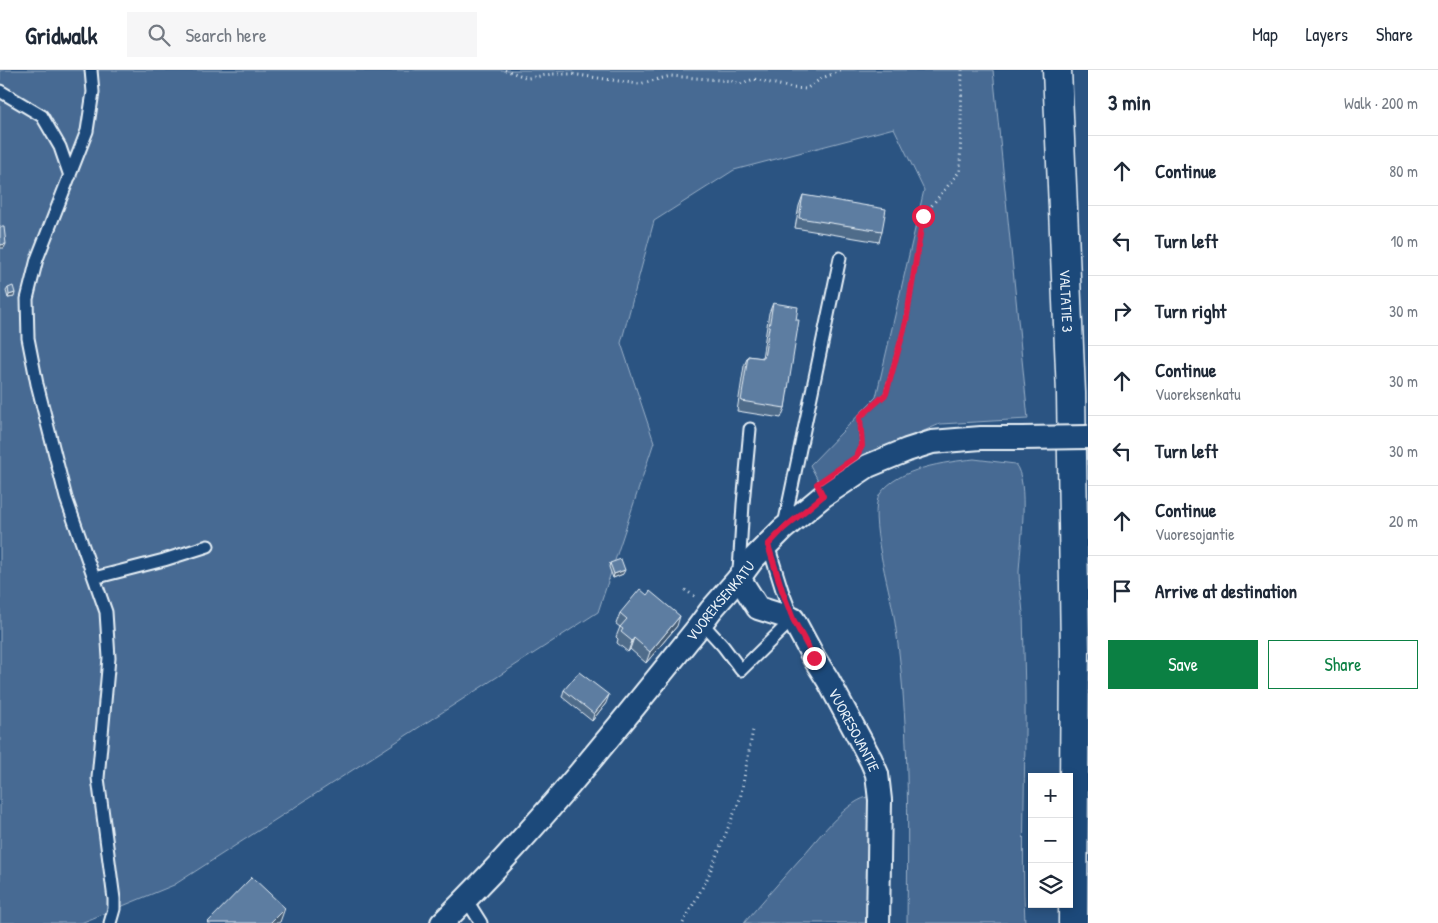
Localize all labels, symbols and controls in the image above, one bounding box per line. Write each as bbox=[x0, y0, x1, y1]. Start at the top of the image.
search box bbox=[127, 12, 477, 57]
text: Gridwalk bbox=[25, 19, 97, 51]
icon: search bbox=[145, 21, 173, 49]
text: Search here bbox=[185, 22, 267, 48]
text: Map bbox=[1252, 22, 1278, 47]
text: Layers bbox=[1306, 22, 1348, 47]
text: Share bbox=[1376, 22, 1413, 47]
text: 3 min bbox=[1108, 88, 1151, 117]
text: Walk · 200 m bbox=[1344, 92, 1418, 114]
icon: ahead bbox=[1108, 157, 1136, 185]
text: Continue bbox=[1155, 158, 1216, 184]
text: 80 m bbox=[1389, 160, 1418, 182]
route start bbox=[912, 205, 935, 228]
icon: left bbox=[1108, 227, 1136, 255]
text: Turn left bbox=[1155, 228, 1218, 254]
text: 10 m bbox=[1390, 230, 1418, 252]
street label: VALTATIE 3 bbox=[1055, 269, 1079, 333]
icon: right bbox=[1108, 297, 1136, 325]
text: Turn right bbox=[1155, 298, 1226, 324]
text: 30 m bbox=[1389, 300, 1418, 322]
text: Continue bbox=[1155, 357, 1216, 383]
icon: ahead bbox=[1108, 367, 1136, 395]
text: 30 m bbox=[1389, 370, 1418, 392]
text: Vuoreksenkatu bbox=[1155, 383, 1241, 405]
icon: left bbox=[1108, 437, 1136, 465]
text: Turn left bbox=[1155, 438, 1218, 464]
text: 30 m bbox=[1389, 440, 1418, 462]
text: Continue bbox=[1155, 497, 1216, 523]
icon: ahead bbox=[1108, 507, 1136, 535]
text: 20 m bbox=[1389, 510, 1418, 532]
text: Vuoresojantie bbox=[1155, 523, 1235, 545]
street label: VUOREKSENKATU bbox=[681, 556, 759, 645]
icon: arrive bbox=[1108, 577, 1136, 605]
text: Arrive at destination bbox=[1155, 578, 1297, 604]
button: Save bbox=[1108, 640, 1258, 689]
button: Share bbox=[1268, 640, 1418, 689]
route end bbox=[803, 647, 826, 670]
street label: VUORESOJANTIE bbox=[824, 684, 885, 775]
map controls bbox=[1028, 773, 1073, 908]
button: + bbox=[1028, 773, 1073, 818]
button: − bbox=[1028, 818, 1073, 863]
button: layers bbox=[1028, 863, 1073, 908]

